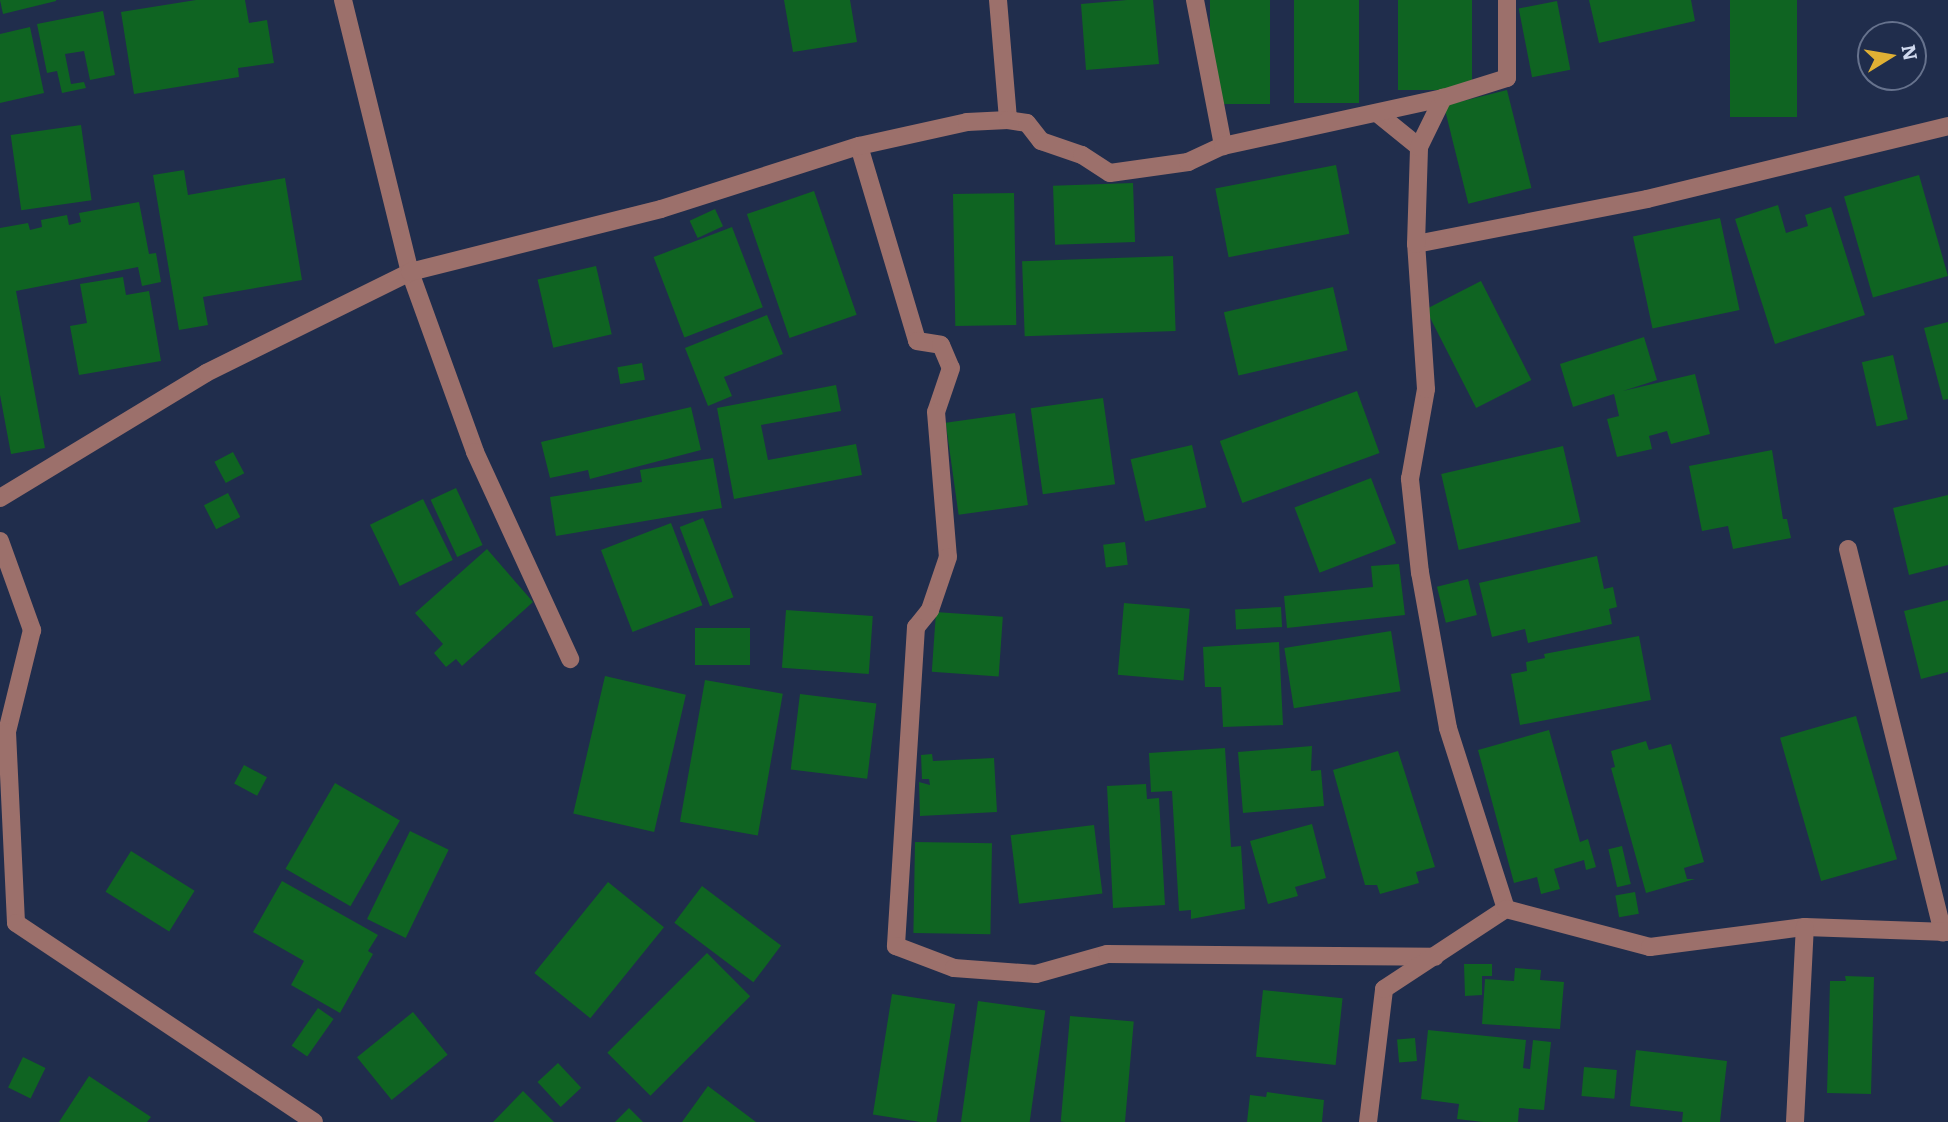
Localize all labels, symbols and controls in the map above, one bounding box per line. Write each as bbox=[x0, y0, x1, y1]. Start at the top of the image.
north arrow bbox=[1857, 21, 1927, 91]
text: N bbox=[1895, 42, 1926, 63]

